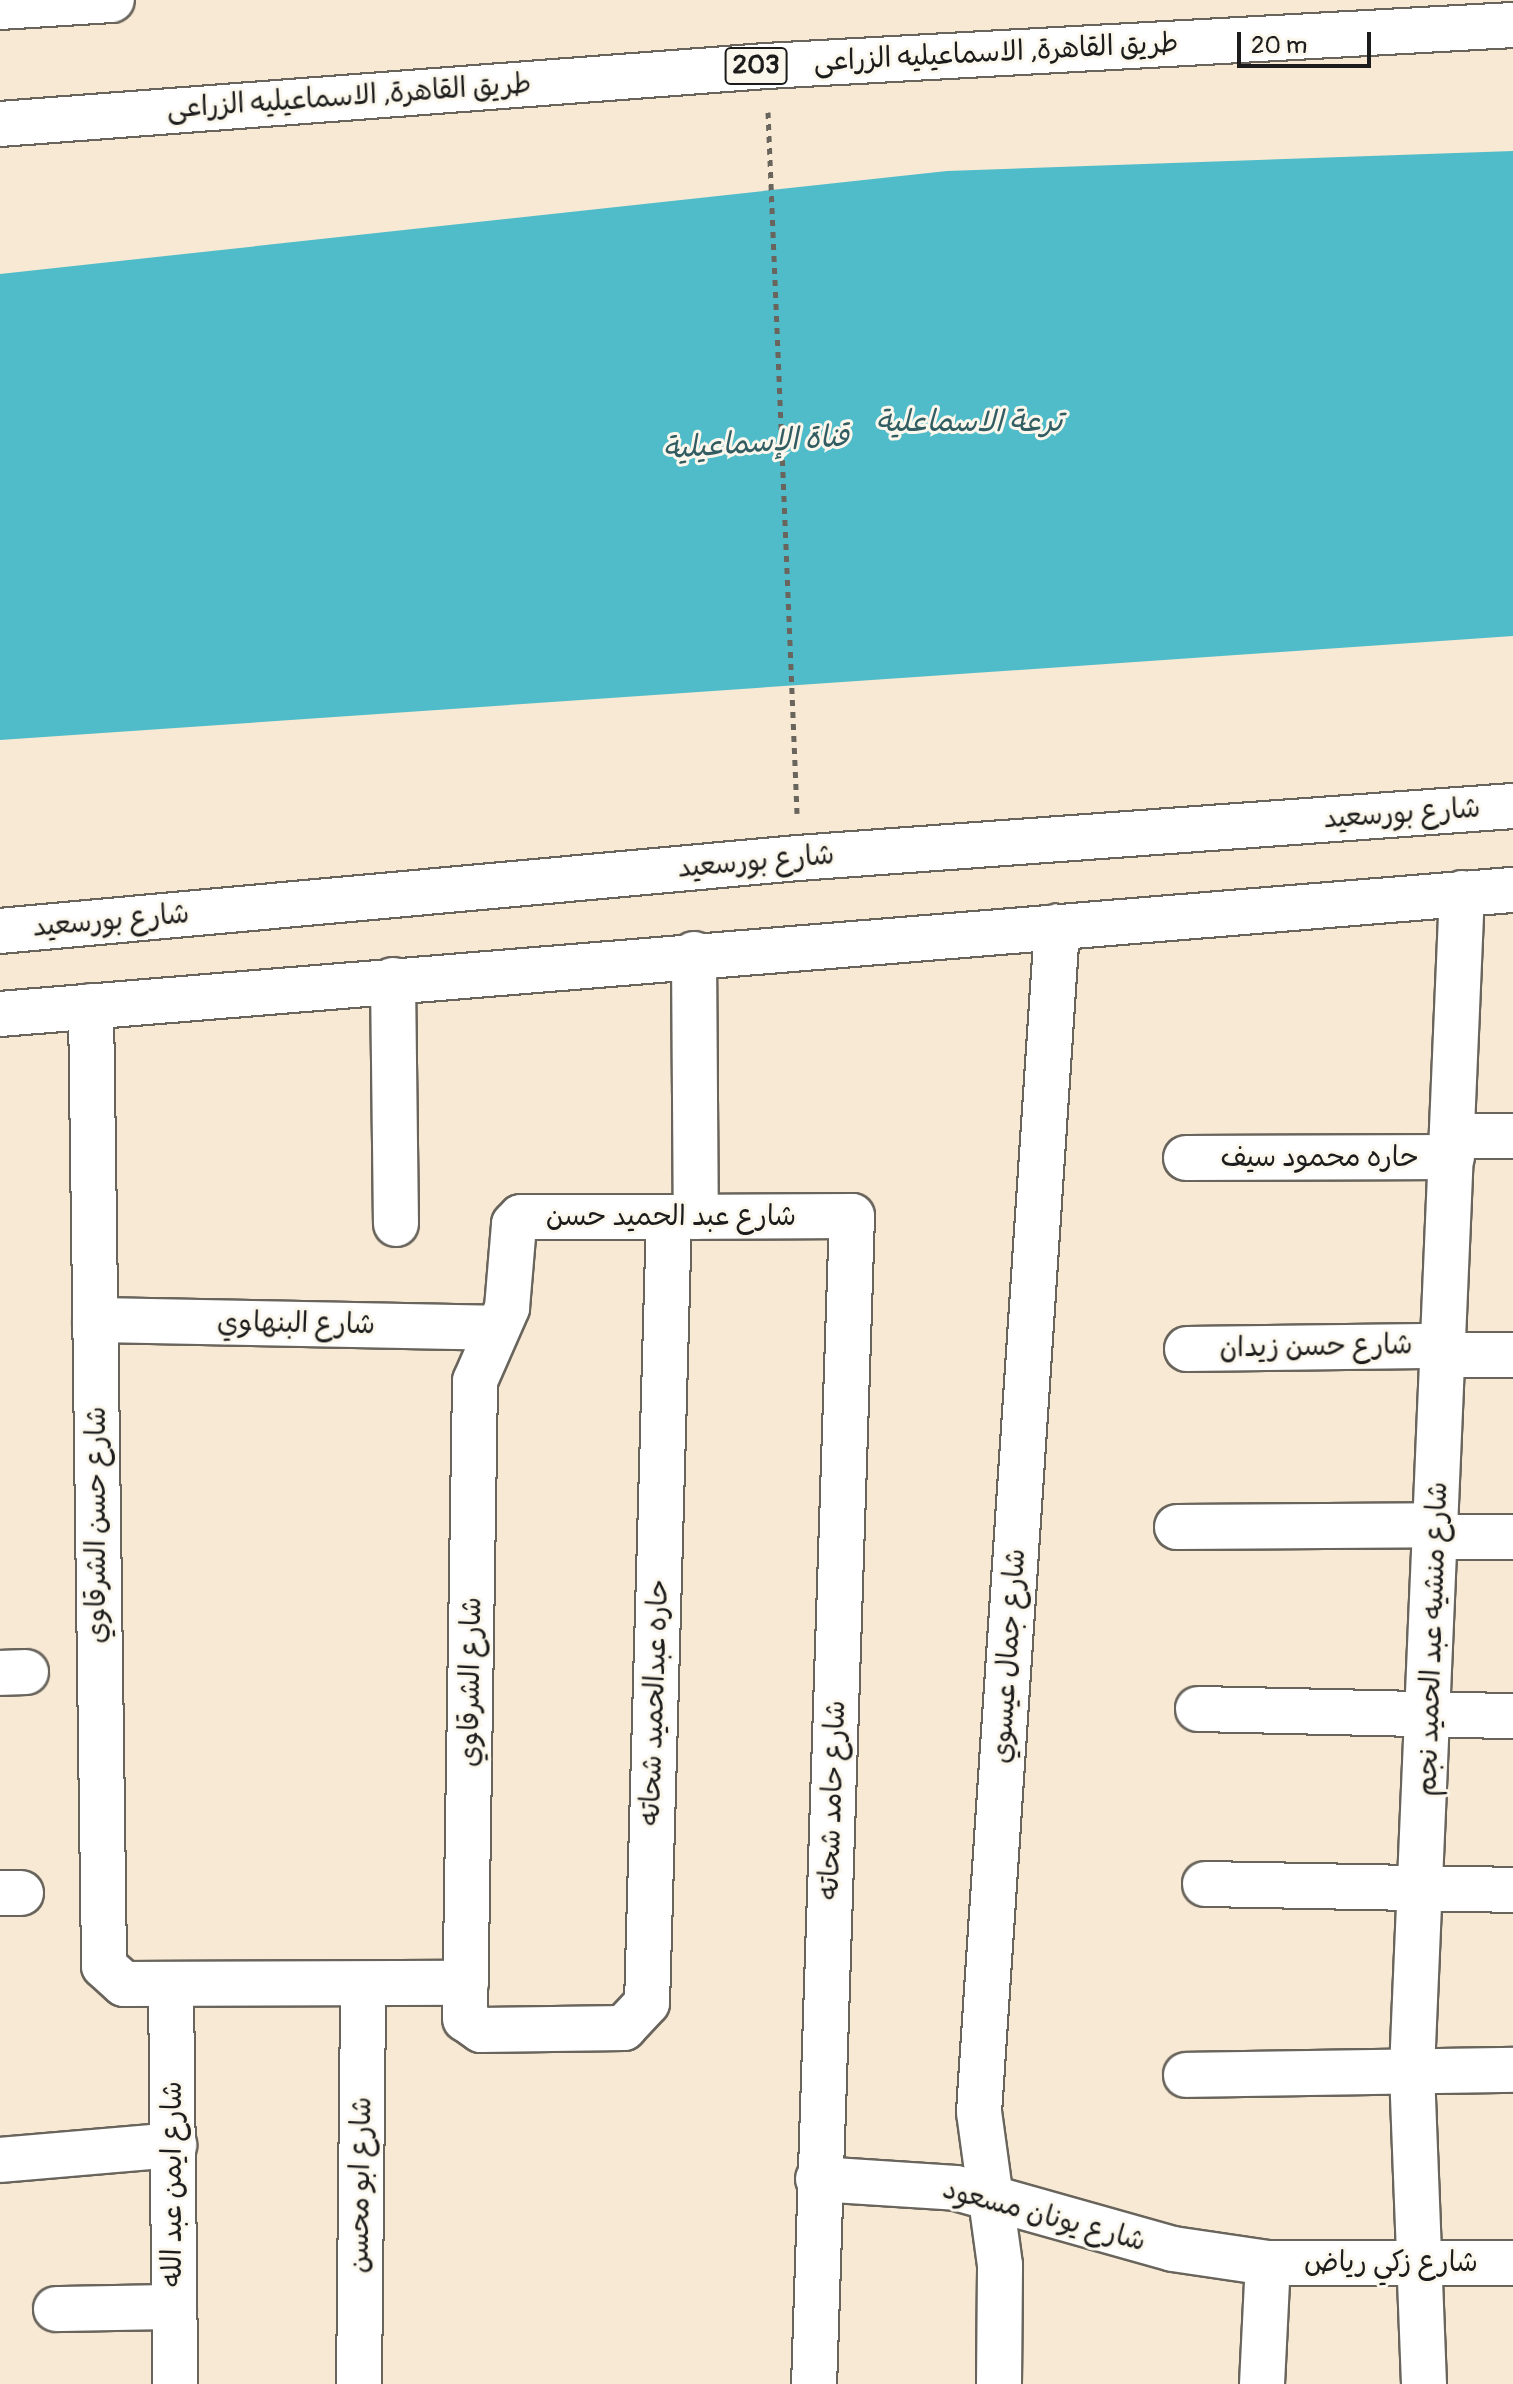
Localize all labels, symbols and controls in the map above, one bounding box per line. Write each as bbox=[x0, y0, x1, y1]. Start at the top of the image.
scale bar bbox=[1241, 16, 1375, 66]
street label: طريق القاهرة, الاسماعيليه الزراعى bbox=[813, 27, 1179, 79]
text: 20 m bbox=[1251, 31, 1307, 60]
road number: 203 bbox=[724, 44, 788, 88]
street label: طريق القاهرة, الاسماعيليه الزراعى bbox=[166, 68, 532, 126]
water label: ترعة الاسماعلية bbox=[876, 404, 1062, 440]
water label: قناة الإسماعيلية bbox=[662, 419, 850, 467]
street label: شارع بورسعيد bbox=[1322, 792, 1482, 836]
street label: شارع بورسعيد bbox=[676, 838, 836, 886]
street label: شارع بورسعيد bbox=[31, 897, 191, 945]
street label: حاره محمود سيف bbox=[1220, 1141, 1418, 1175]
street label: شارع عبد الحميد حسن bbox=[546, 1200, 796, 1234]
street label: شارع البنهاوي bbox=[217, 1306, 375, 1342]
street label: شارع حسن زيدان bbox=[1219, 1329, 1413, 1365]
street label: شارع حسن الشرقاوي bbox=[80, 1406, 114, 1644]
street label: شارع منشيه عبد الحميد نجم bbox=[1411, 1481, 1455, 1797]
street label: شارع جمال عيسوي bbox=[985, 1547, 1033, 1765]
street label: حاره عبدالحميد شحاته bbox=[634, 1580, 676, 1826]
street label: شارع الشرقاوي bbox=[453, 1597, 489, 1767]
street label: شارع حامد شحاته bbox=[813, 1700, 853, 1900]
street label: شارع ايمن عبد الله bbox=[156, 2081, 190, 2287]
street label: شارع ابو محسن bbox=[343, 2096, 379, 2274]
street label: شارع يونان مسعود bbox=[939, 2173, 1149, 2259]
street label: شارع زكي رياض bbox=[1304, 2246, 1478, 2280]

